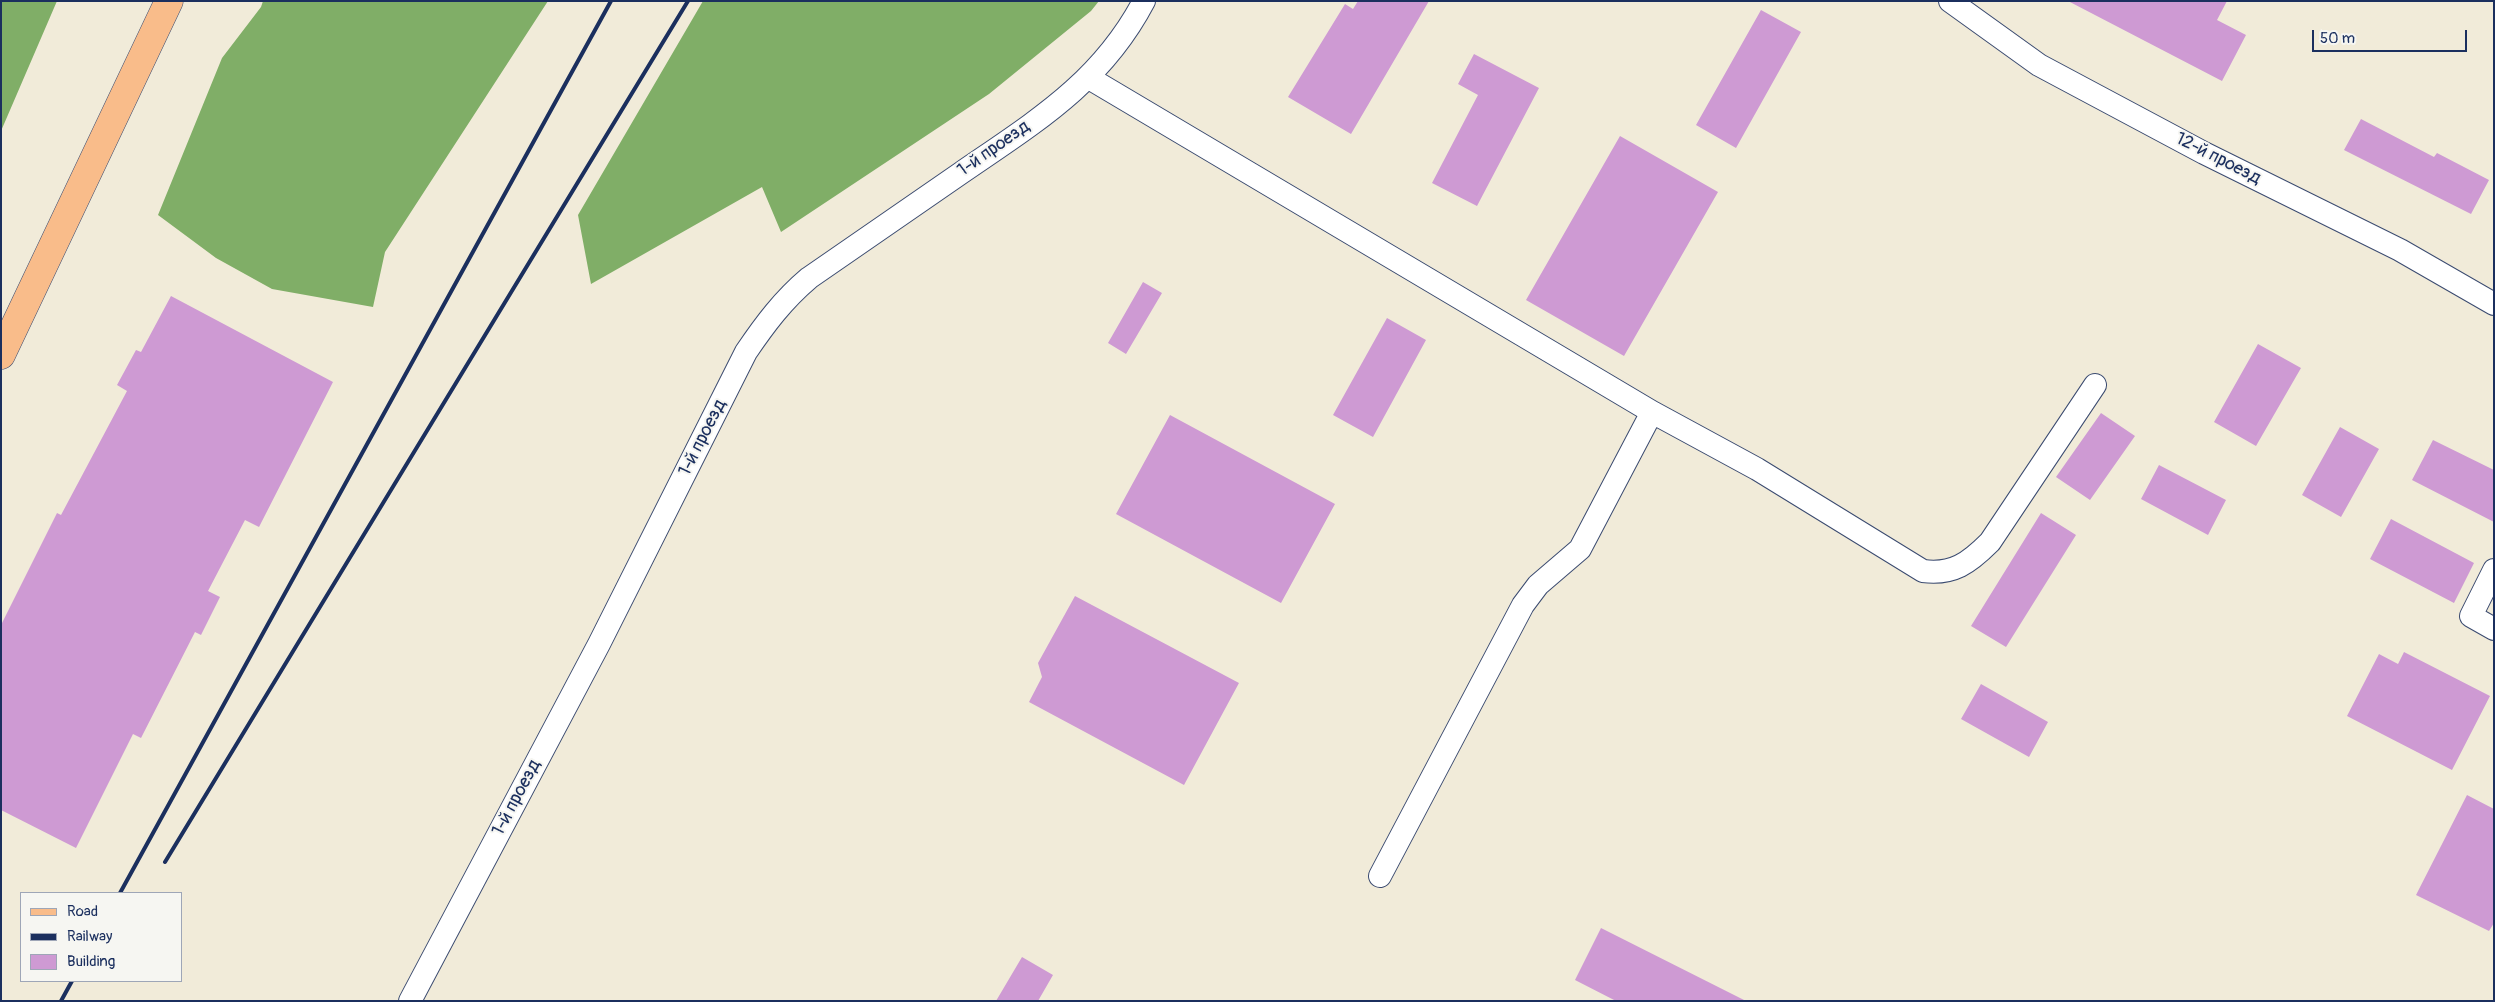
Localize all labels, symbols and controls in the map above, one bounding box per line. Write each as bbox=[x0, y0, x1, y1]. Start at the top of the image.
scale bar bbox=[2315, 20, 2470, 52]
text: 50 m bbox=[2320, 29, 2355, 48]
street label: 1-й проезд bbox=[954, 116, 1034, 182]
street label: 12-й проезд bbox=[2172, 128, 2264, 190]
street label: 1-й проезд bbox=[675, 396, 731, 480]
street label: 1-й проезд bbox=[488, 756, 546, 840]
legend bbox=[20, 892, 182, 982]
text: Road bbox=[67, 902, 98, 921]
text: Railway bbox=[67, 927, 112, 946]
text: Building bbox=[67, 952, 115, 971]

